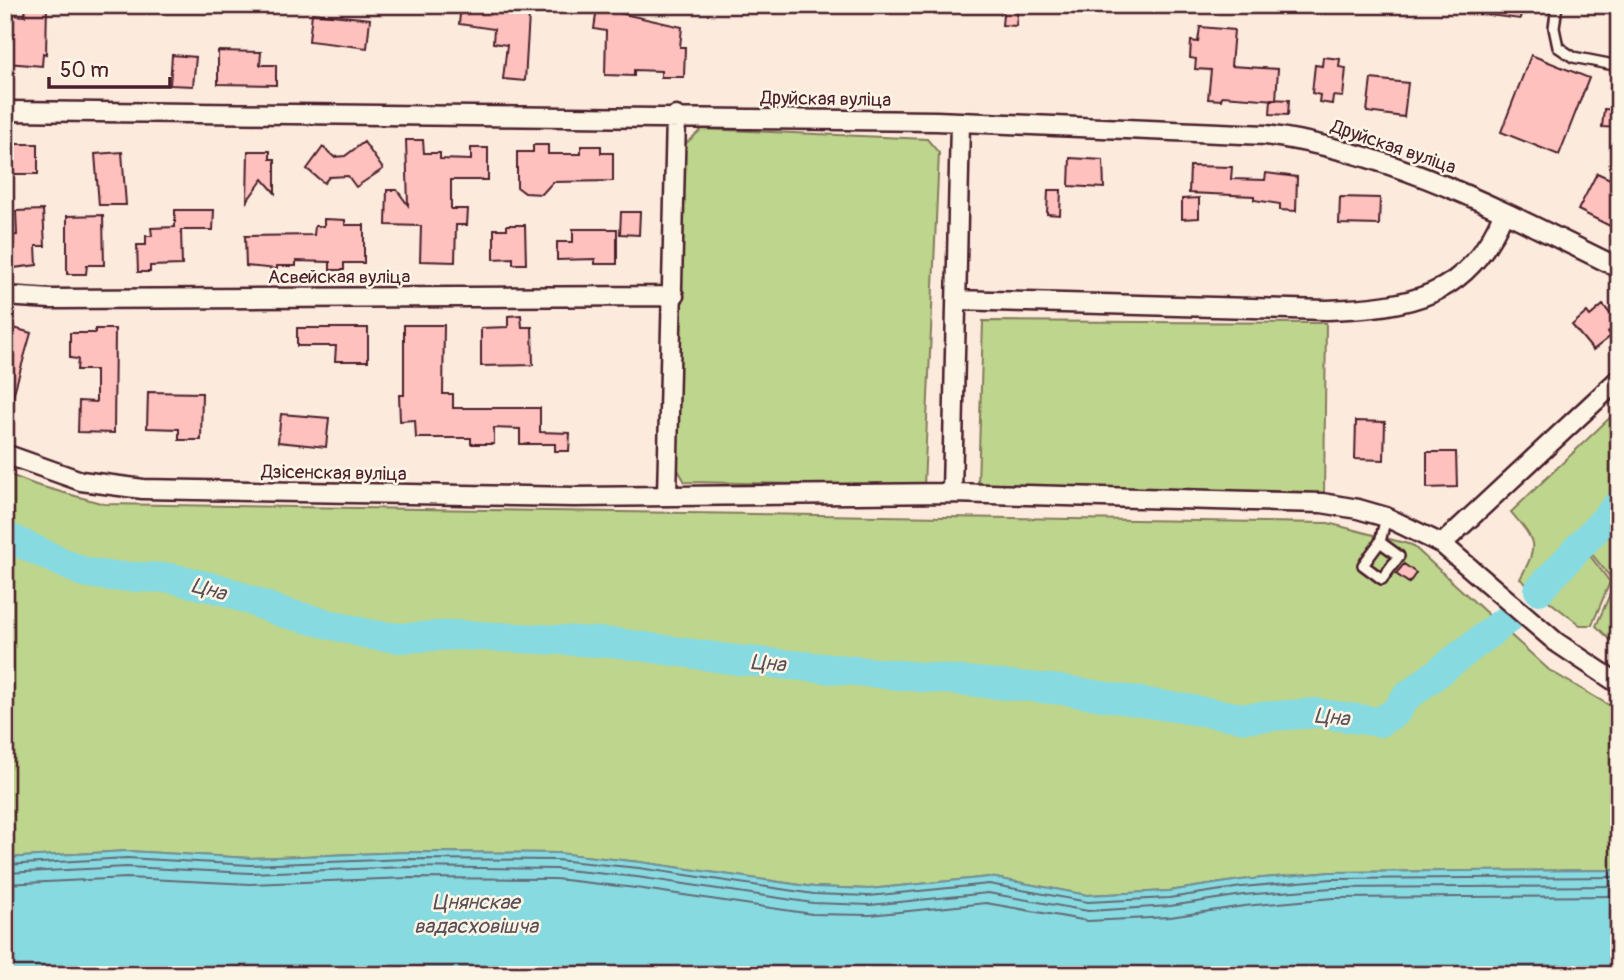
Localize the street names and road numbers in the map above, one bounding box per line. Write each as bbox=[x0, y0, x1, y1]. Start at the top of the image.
street label: Друйская вуліца bbox=[760, 86, 892, 112]
street label: Друйская вуліца bbox=[1327, 114, 1459, 180]
street label: Асвейская вуліца bbox=[268, 265, 411, 289]
street label: Дзісенская вуліца bbox=[260, 460, 407, 486]

